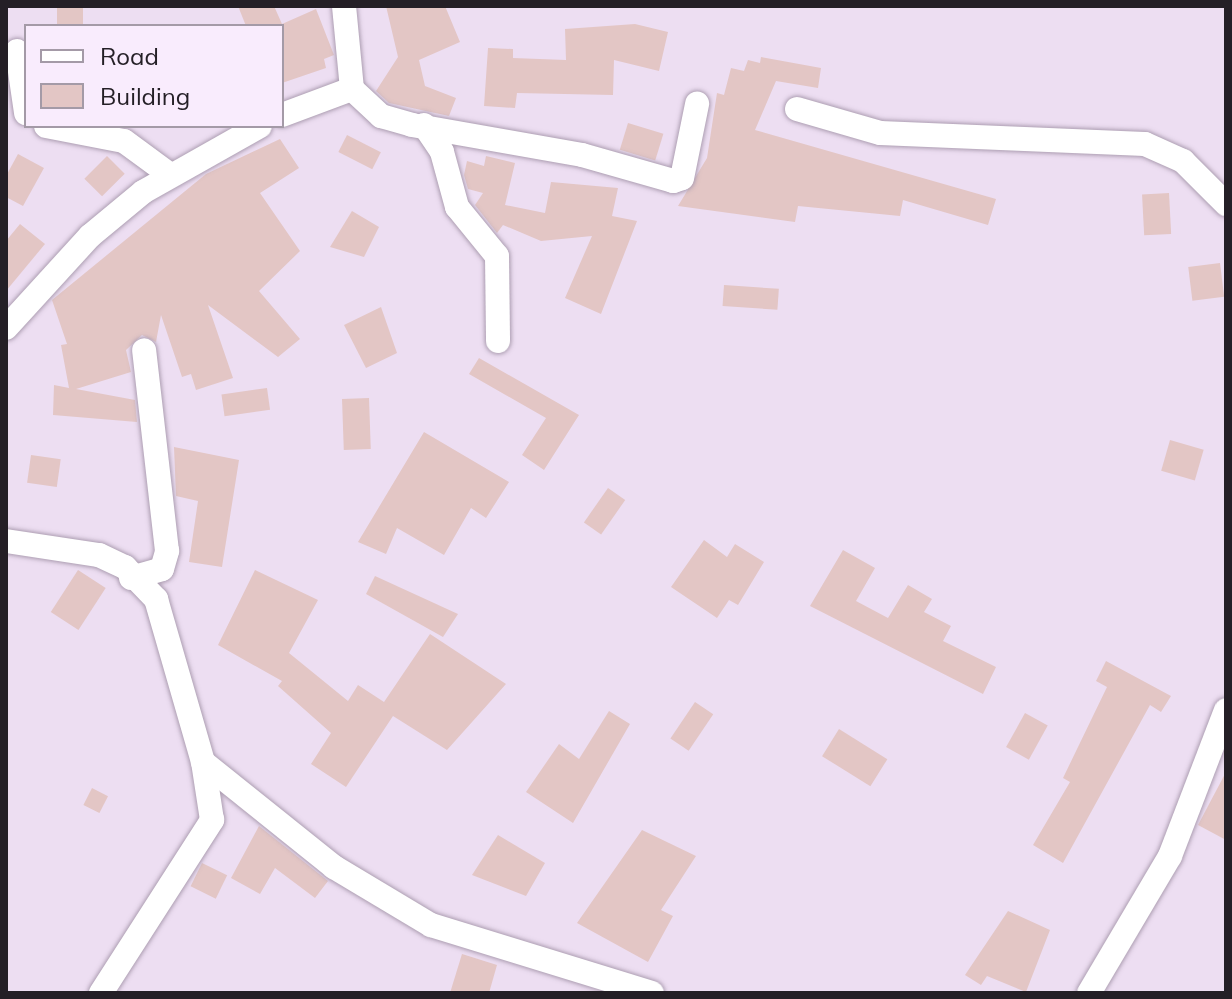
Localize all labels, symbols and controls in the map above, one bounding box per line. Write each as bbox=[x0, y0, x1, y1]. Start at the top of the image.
legend bbox=[24, 24, 284, 128]
text: Road bbox=[100, 41, 159, 71]
text: Building bbox=[100, 81, 190, 111]

